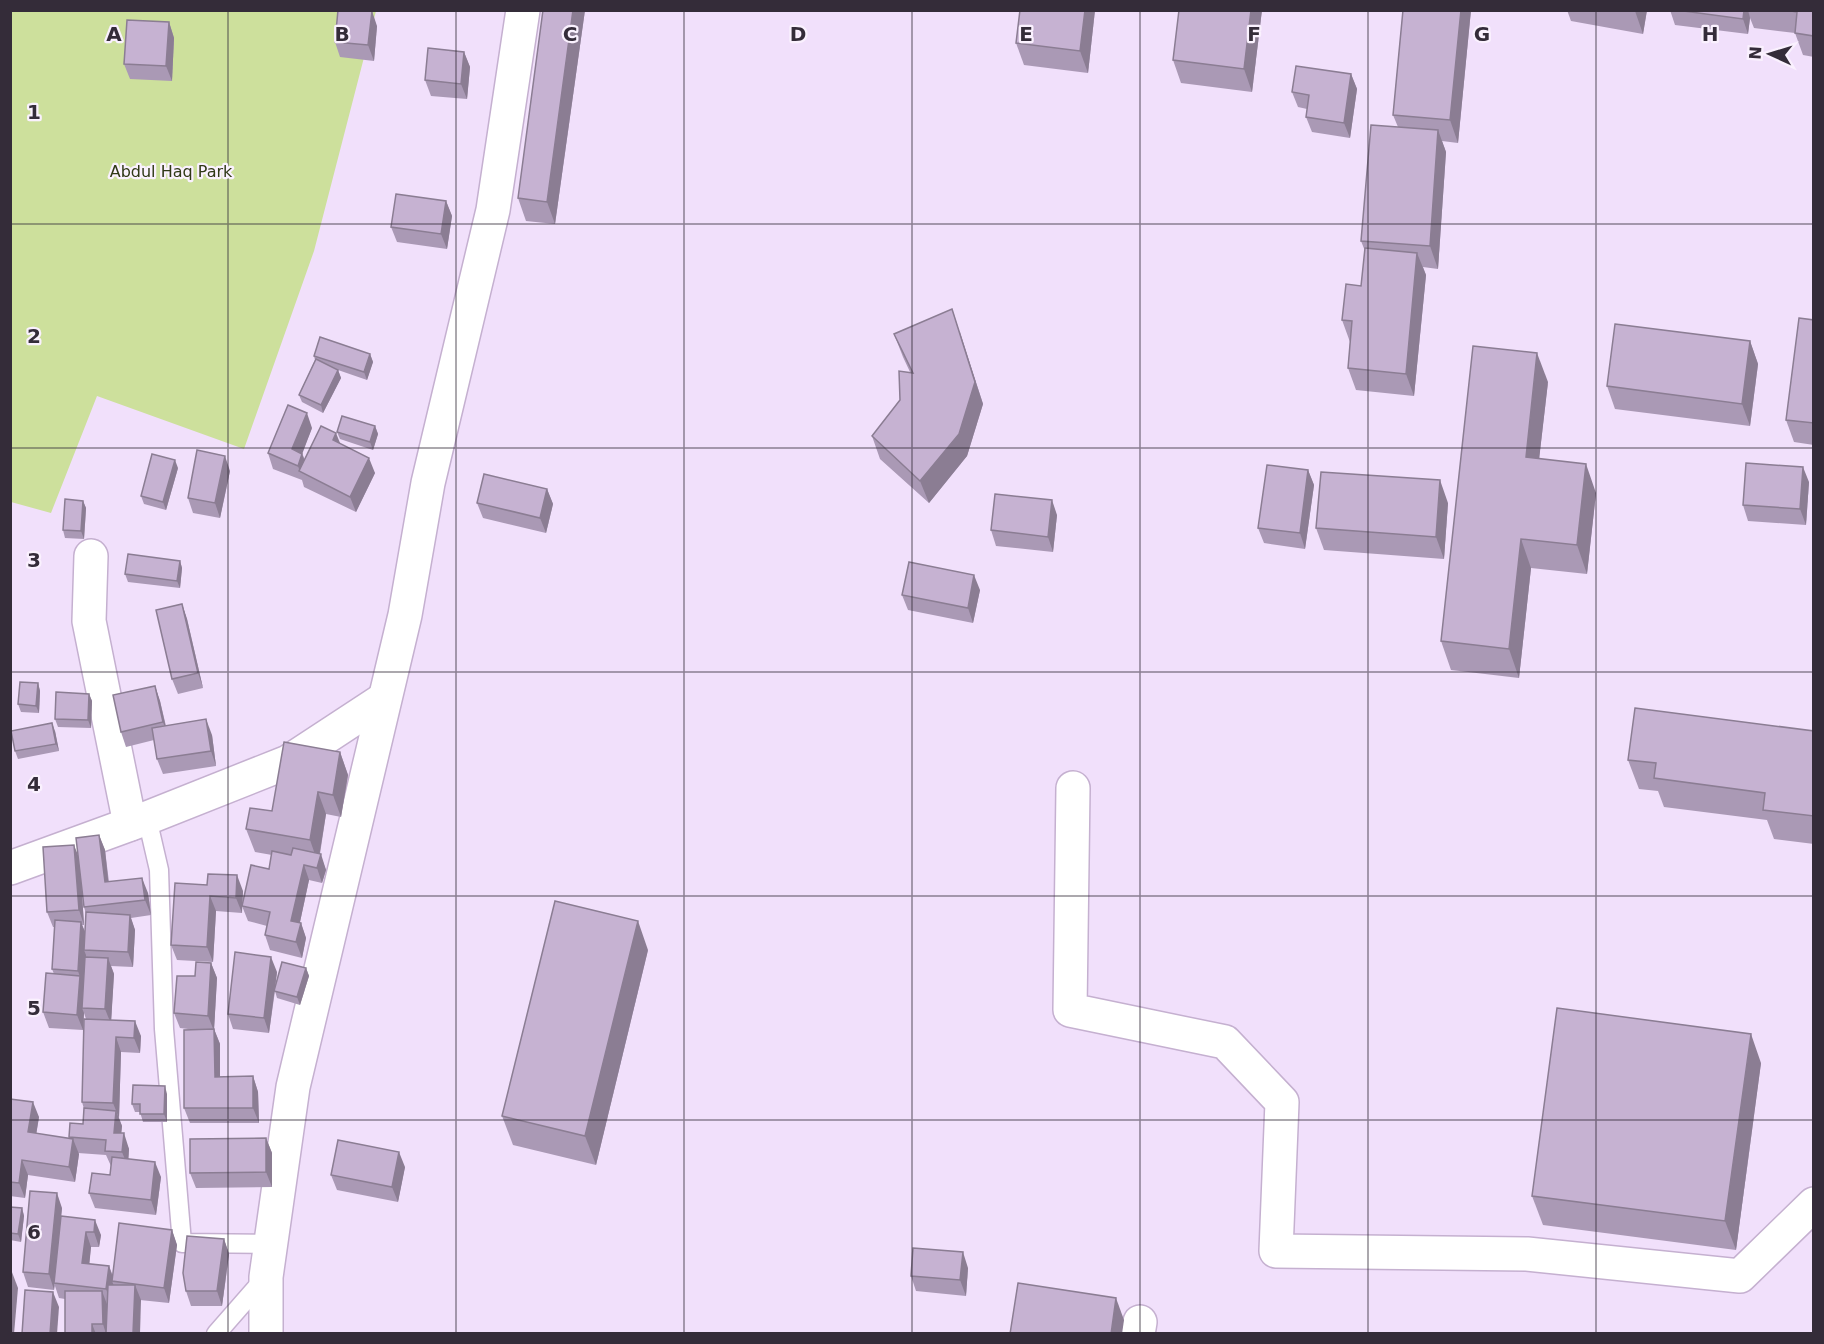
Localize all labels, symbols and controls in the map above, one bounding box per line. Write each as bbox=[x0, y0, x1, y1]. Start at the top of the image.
text: A bbox=[106, 22, 122, 46]
text: B bbox=[334, 22, 350, 46]
text: C bbox=[563, 22, 577, 46]
text: D bbox=[790, 22, 806, 46]
text: E bbox=[1019, 22, 1033, 46]
text: F bbox=[1247, 22, 1261, 46]
text: G bbox=[1474, 22, 1490, 46]
text: H bbox=[1702, 22, 1718, 46]
north arrow bbox=[1740, 24, 1800, 84]
text: N bbox=[1746, 46, 1765, 60]
text: 1 bbox=[27, 100, 41, 124]
park label: Abdul Haq Park bbox=[110, 162, 233, 181]
text: 2 bbox=[27, 324, 41, 348]
text: 3 bbox=[27, 548, 41, 572]
text: 4 bbox=[27, 772, 41, 796]
text: 5 bbox=[27, 996, 41, 1020]
text: 6 bbox=[27, 1220, 41, 1244]

